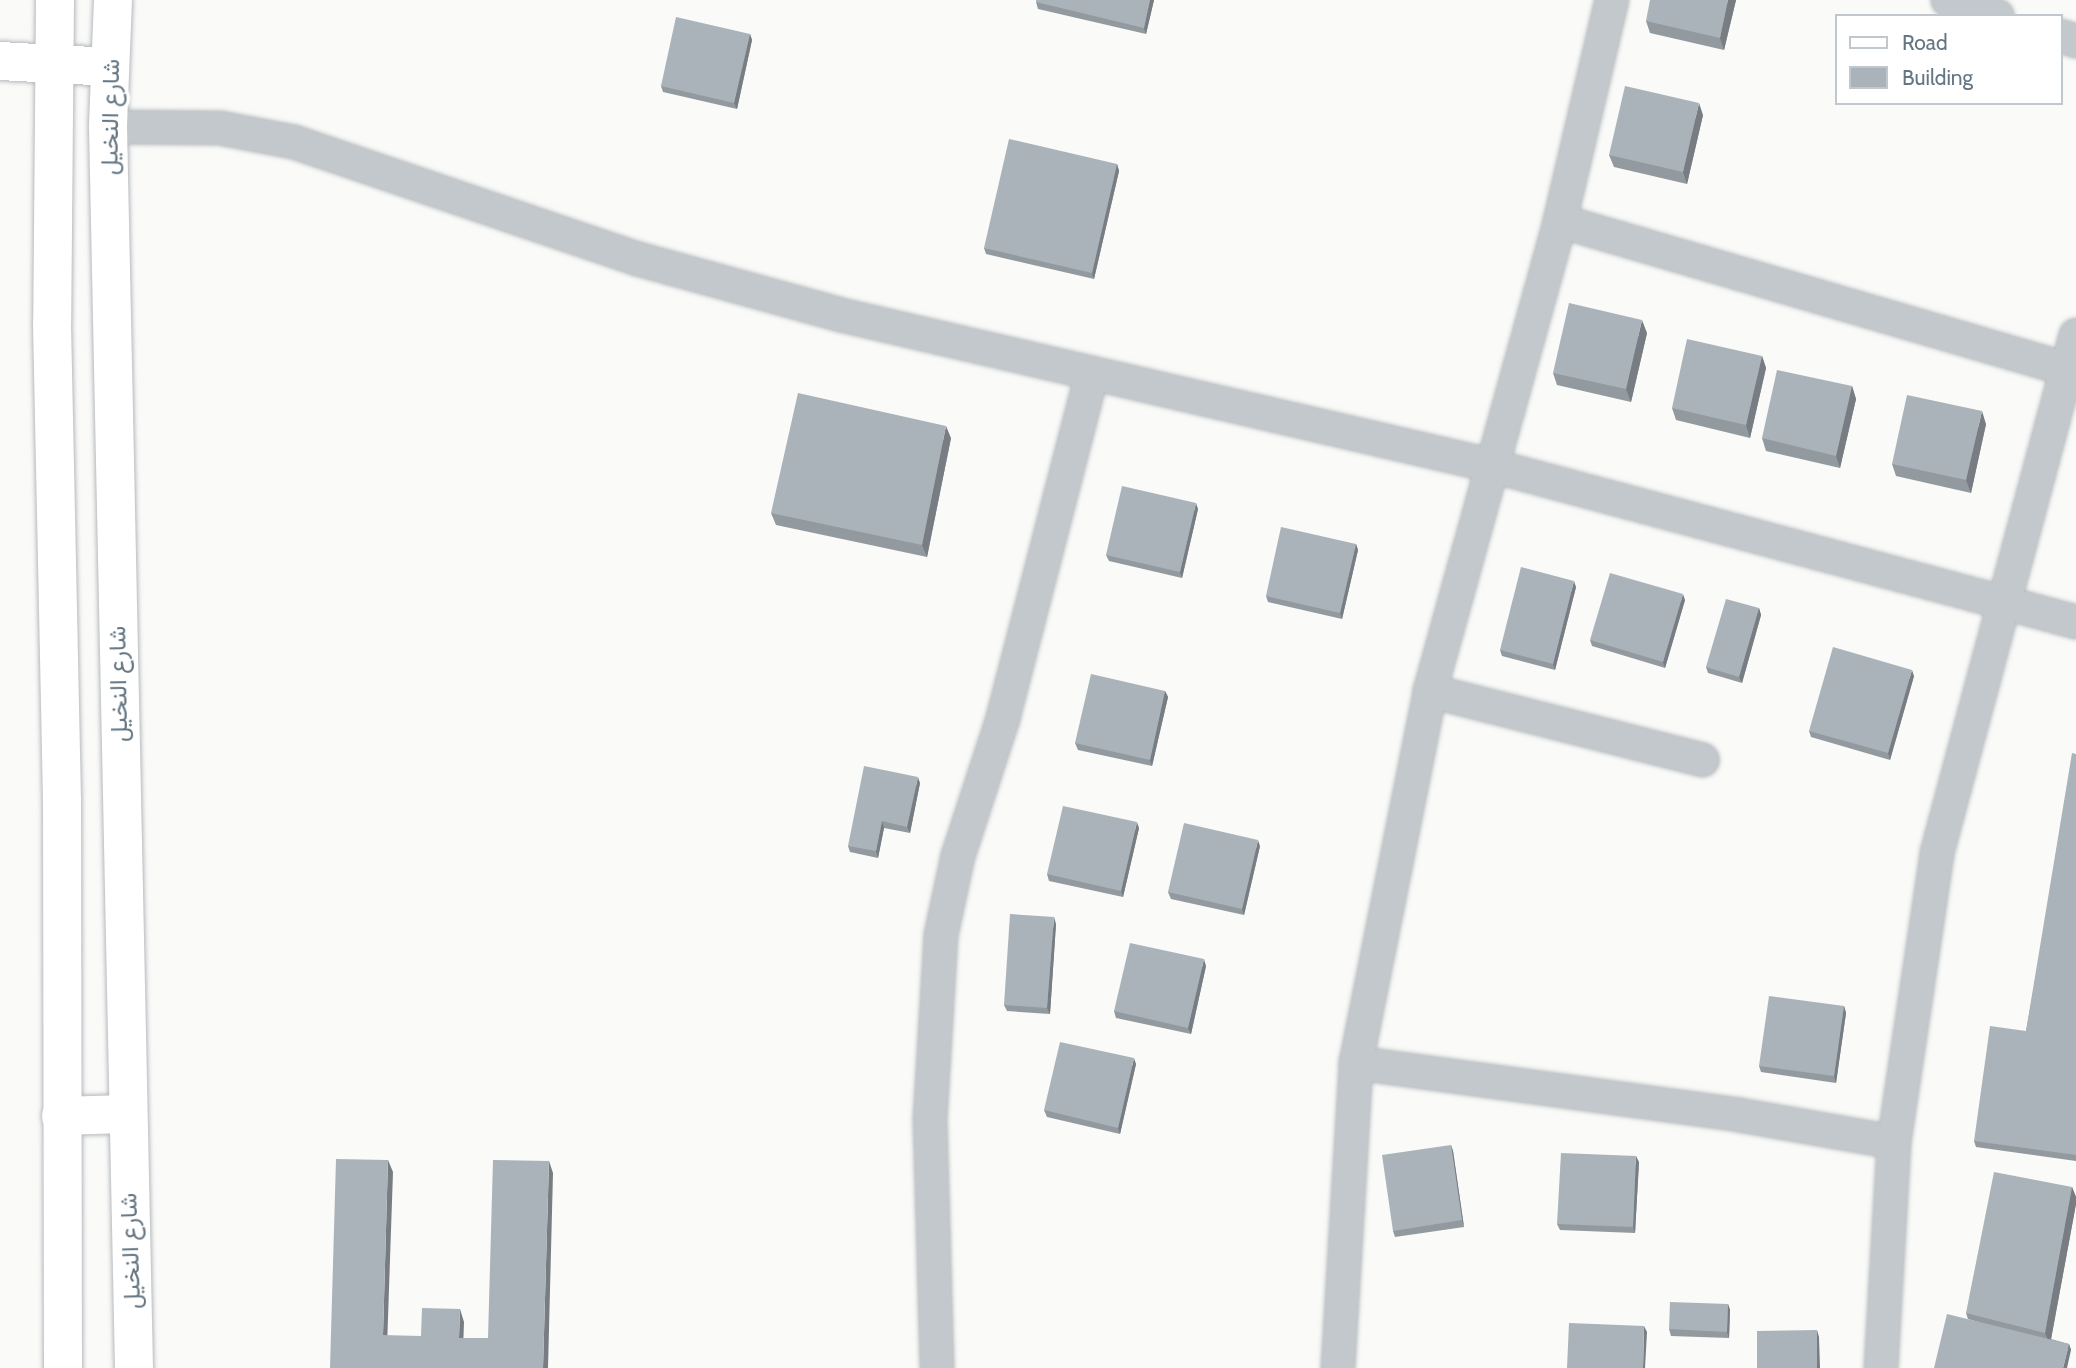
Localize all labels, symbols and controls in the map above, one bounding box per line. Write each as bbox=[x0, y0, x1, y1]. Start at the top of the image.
legend bbox=[1834, 14, 2062, 105]
text: Road bbox=[1902, 30, 1948, 55]
street label: شارع النخيل bbox=[95, 59, 125, 175]
text: Building bbox=[1902, 65, 1973, 90]
street label: شارع النخيل bbox=[103, 626, 133, 742]
street label: شارع النخيل bbox=[114, 1192, 146, 1310]

